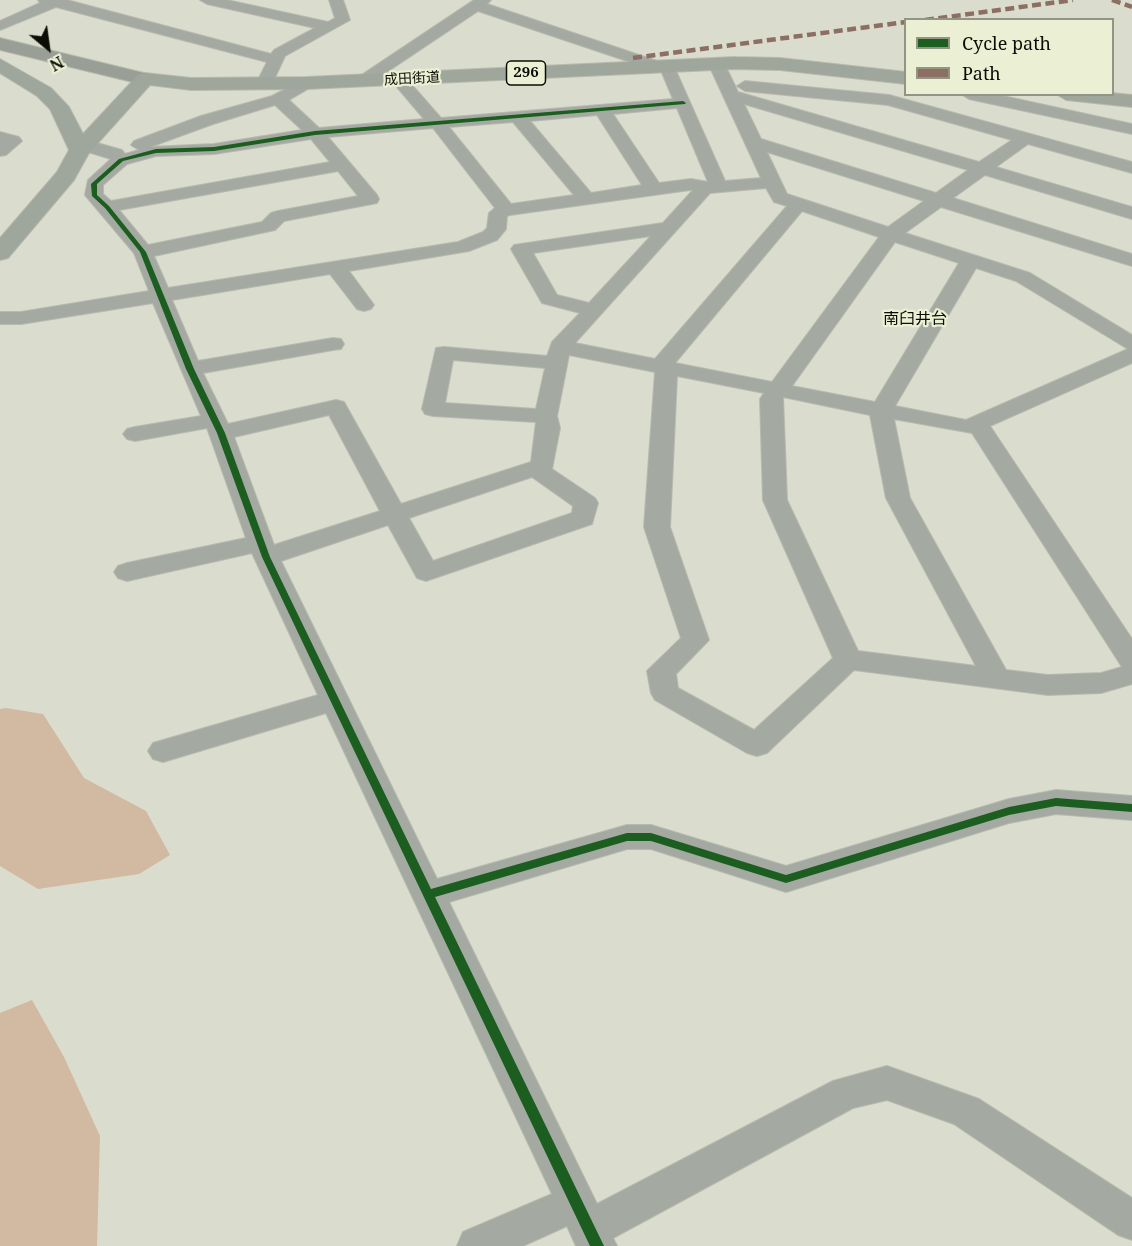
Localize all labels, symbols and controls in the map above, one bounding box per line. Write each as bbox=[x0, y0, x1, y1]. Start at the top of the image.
north arrow bbox=[18, 18, 78, 78]
legend bbox=[904, 18, 1114, 96]
text: Cycle path bbox=[962, 31, 1051, 55]
text: N bbox=[46, 51, 68, 76]
road number: 296 bbox=[506, 61, 546, 85]
text: Path bbox=[962, 61, 1001, 85]
street label: 成田街道 bbox=[384, 69, 440, 89]
district label: 南臼井台 bbox=[883, 309, 947, 329]

